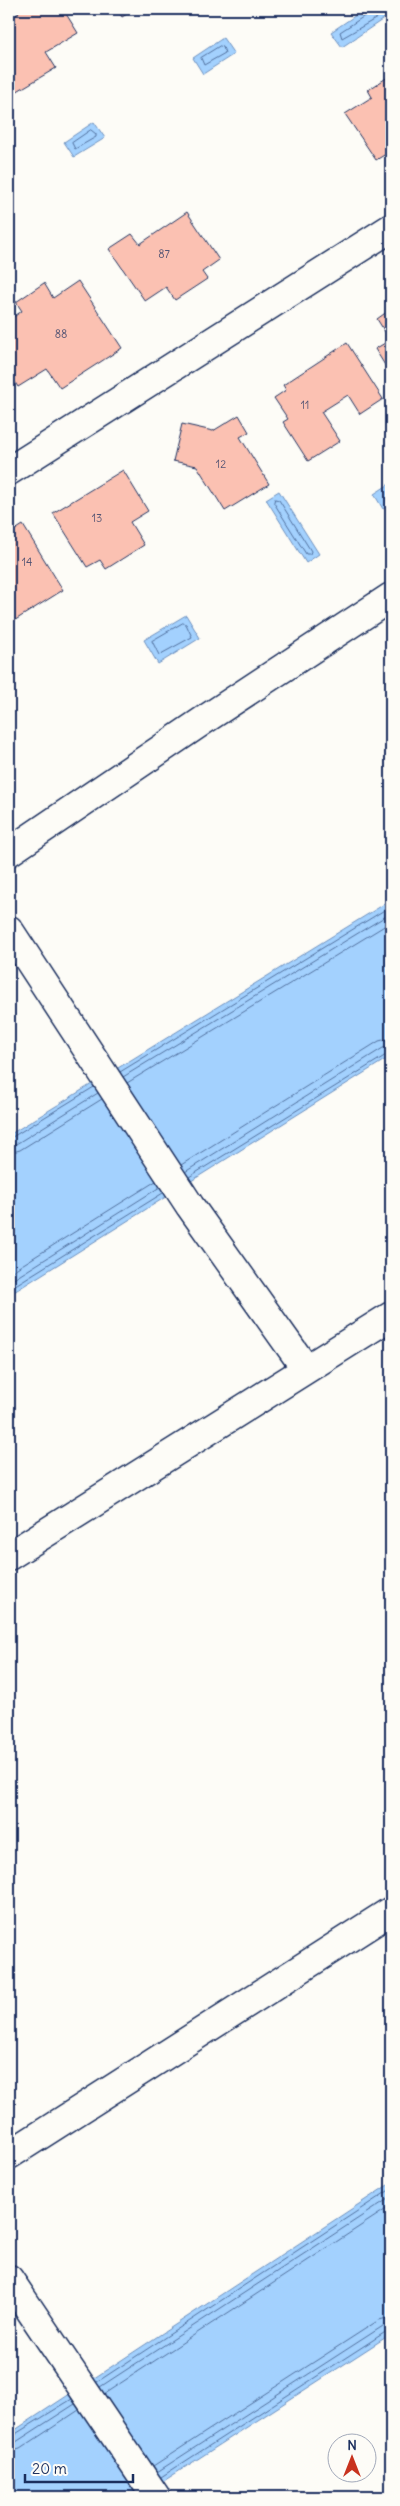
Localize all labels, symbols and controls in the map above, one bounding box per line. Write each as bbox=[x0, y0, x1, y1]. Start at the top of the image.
house number: 87 bbox=[158, 247, 170, 261]
house number: 88 bbox=[55, 327, 67, 341]
house number: 11 bbox=[301, 398, 309, 412]
house number: 12 bbox=[216, 457, 226, 471]
house number: 13 bbox=[92, 511, 102, 525]
house number: 14 bbox=[22, 555, 32, 569]
north arrow bbox=[328, 2434, 378, 2484]
text: N bbox=[347, 2436, 357, 2454]
scale bar bbox=[25, 2451, 132, 2483]
text: 20 m bbox=[32, 2459, 67, 2478]

